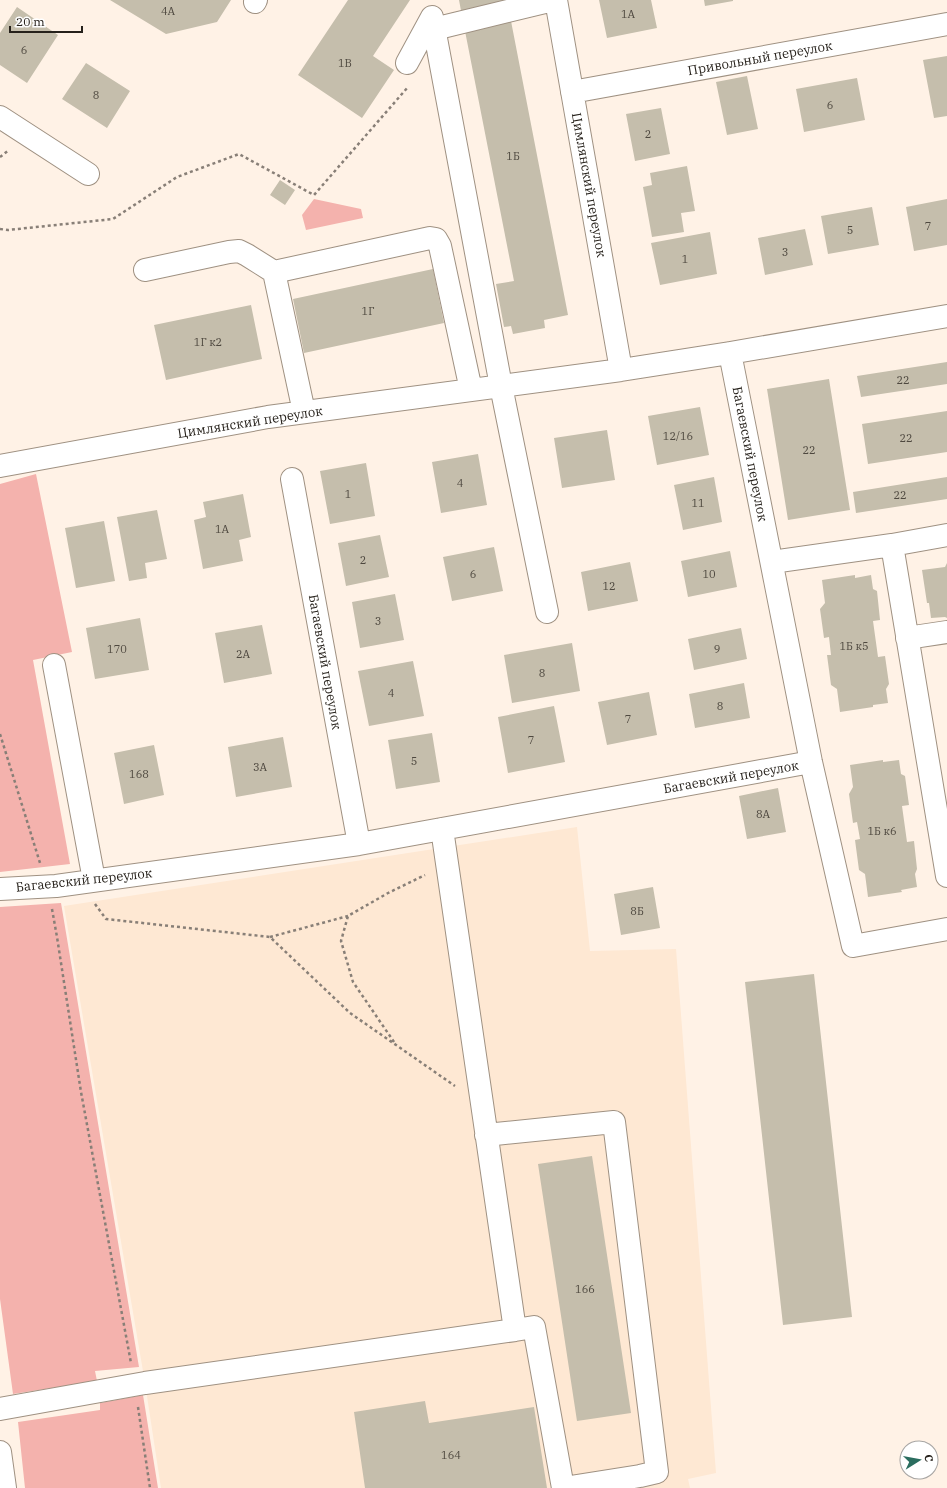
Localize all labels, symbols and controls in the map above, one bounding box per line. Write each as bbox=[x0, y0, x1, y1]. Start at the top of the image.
house number: 4А bbox=[161, 4, 176, 18]
house number: 1А bbox=[621, 7, 636, 21]
scale bar bbox=[10, 8, 82, 34]
text: 20 m bbox=[16, 14, 45, 29]
street label: Привольный переулок bbox=[686, 37, 834, 79]
house number: 6 bbox=[21, 43, 27, 57]
house number: 1В bbox=[338, 56, 352, 70]
house number: 8 bbox=[93, 88, 99, 102]
house number: 6 bbox=[827, 98, 833, 112]
street label: Цимлянский переулок bbox=[568, 111, 610, 259]
house number: 2 bbox=[645, 127, 651, 141]
house number: 1Б bbox=[506, 149, 520, 163]
house number: 7 bbox=[925, 219, 931, 233]
house number: 5 bbox=[847, 223, 853, 237]
house number: 3 bbox=[782, 245, 788, 259]
house number: 1 bbox=[682, 252, 688, 266]
house number: 1Г bbox=[362, 304, 374, 318]
house number: 1Г к2 bbox=[194, 335, 222, 349]
house number: 22 bbox=[896, 373, 910, 387]
street label: Багаевский переулок bbox=[729, 385, 771, 523]
street label: Цимлянский переулок bbox=[176, 402, 324, 442]
house number: 12/16 bbox=[663, 429, 693, 443]
house number: 22 bbox=[899, 431, 913, 445]
house number: 22 bbox=[802, 443, 816, 457]
house number: 4 bbox=[457, 476, 464, 490]
house number: 1 bbox=[345, 487, 351, 501]
house number: 22 bbox=[893, 488, 907, 502]
house number: 11 bbox=[691, 496, 705, 510]
house number: 1А bbox=[215, 522, 230, 536]
house number: 2 bbox=[360, 553, 366, 567]
house number: 6 bbox=[470, 567, 476, 581]
house number: 10 bbox=[702, 567, 716, 581]
house number: 12 bbox=[602, 579, 616, 593]
street label: Багаевский переулок bbox=[305, 593, 345, 731]
house number: 3 bbox=[375, 614, 381, 628]
house number: 1Б к5 bbox=[840, 639, 868, 653]
house number: 170 bbox=[107, 642, 127, 656]
house number: 9 bbox=[714, 642, 720, 656]
house number: 2А bbox=[236, 647, 251, 661]
house number: 8 bbox=[539, 666, 545, 680]
house number: 4 bbox=[388, 686, 395, 700]
house number: 8 bbox=[717, 699, 723, 713]
house number: 7 bbox=[625, 712, 631, 726]
house number: 7 bbox=[528, 733, 534, 747]
house number: 5 bbox=[411, 754, 417, 768]
street label: Багаевский переулок bbox=[662, 757, 800, 797]
house number: 3А bbox=[253, 760, 268, 774]
house number: 168 bbox=[129, 767, 149, 781]
house number: 8А bbox=[756, 807, 771, 821]
house number: 1Б к6 bbox=[868, 824, 896, 838]
street label: Багаевский переулок bbox=[15, 864, 153, 896]
house number: 8Б bbox=[630, 904, 644, 918]
house number: 166 bbox=[575, 1282, 595, 1296]
north arrow bbox=[899, 1440, 939, 1480]
house number: 164 bbox=[441, 1448, 461, 1462]
text: С bbox=[921, 1453, 936, 1463]

